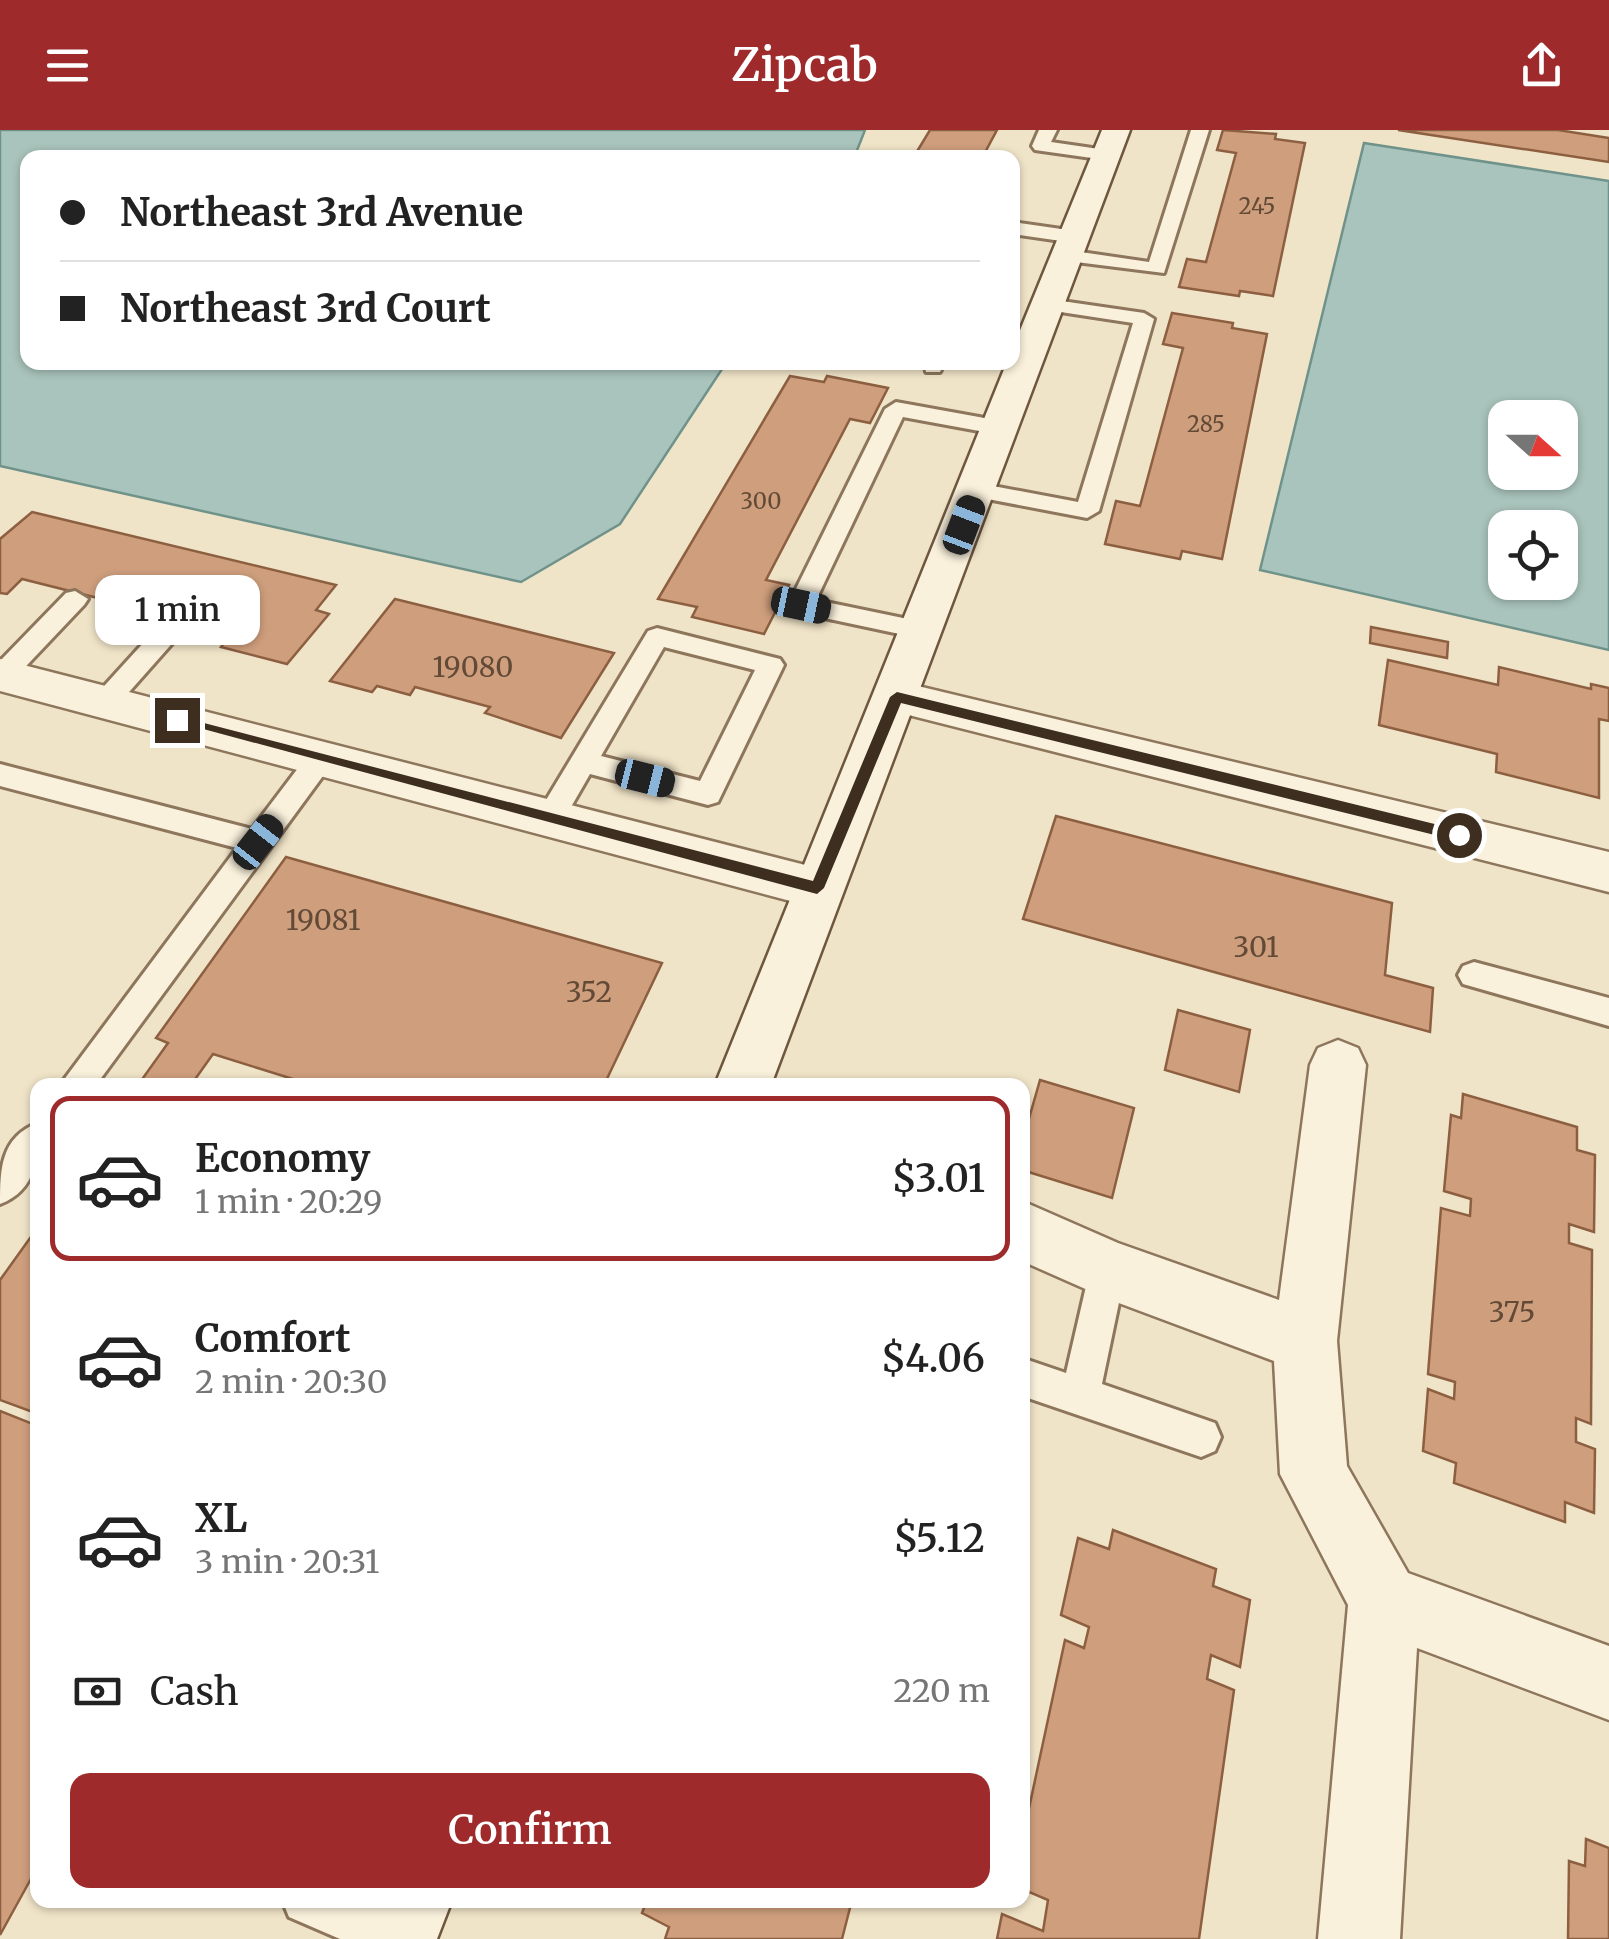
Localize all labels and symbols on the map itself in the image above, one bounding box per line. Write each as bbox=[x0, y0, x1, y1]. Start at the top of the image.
house number: 245 bbox=[1239, 192, 1275, 220]
north arrow bbox=[1488, 400, 1578, 490]
house number: 285 bbox=[1187, 410, 1225, 438]
house number: 300 bbox=[741, 487, 781, 515]
car bbox=[939, 492, 989, 558]
callout: 1 min bbox=[94, 575, 260, 645]
car bbox=[769, 584, 833, 626]
house number: 19080 bbox=[433, 649, 513, 685]
route end bbox=[155, 698, 200, 743]
car bbox=[612, 756, 678, 800]
car bbox=[228, 809, 288, 875]
route start bbox=[1437, 813, 1482, 858]
house number: 19081 bbox=[286, 902, 360, 938]
house number: 301 bbox=[1233, 929, 1279, 965]
house number: 352 bbox=[566, 974, 612, 1010]
house number: 375 bbox=[1489, 1294, 1535, 1330]

